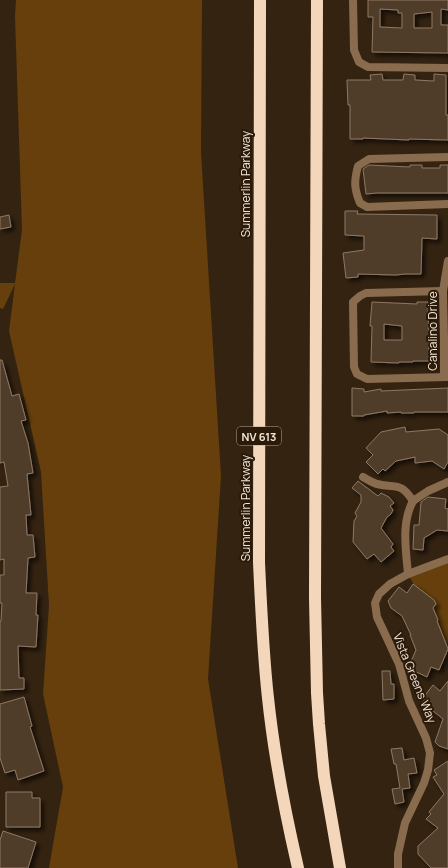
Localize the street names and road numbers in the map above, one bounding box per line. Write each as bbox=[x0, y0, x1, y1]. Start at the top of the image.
street label: Summerlin Parkway bbox=[237, 130, 254, 237]
street label: Canalino Drive bbox=[424, 291, 441, 371]
road number: NV 613 bbox=[237, 427, 281, 445]
street label: Summerlin Parkway bbox=[237, 454, 254, 561]
street label: Vista Greens Way bbox=[389, 630, 441, 726]

